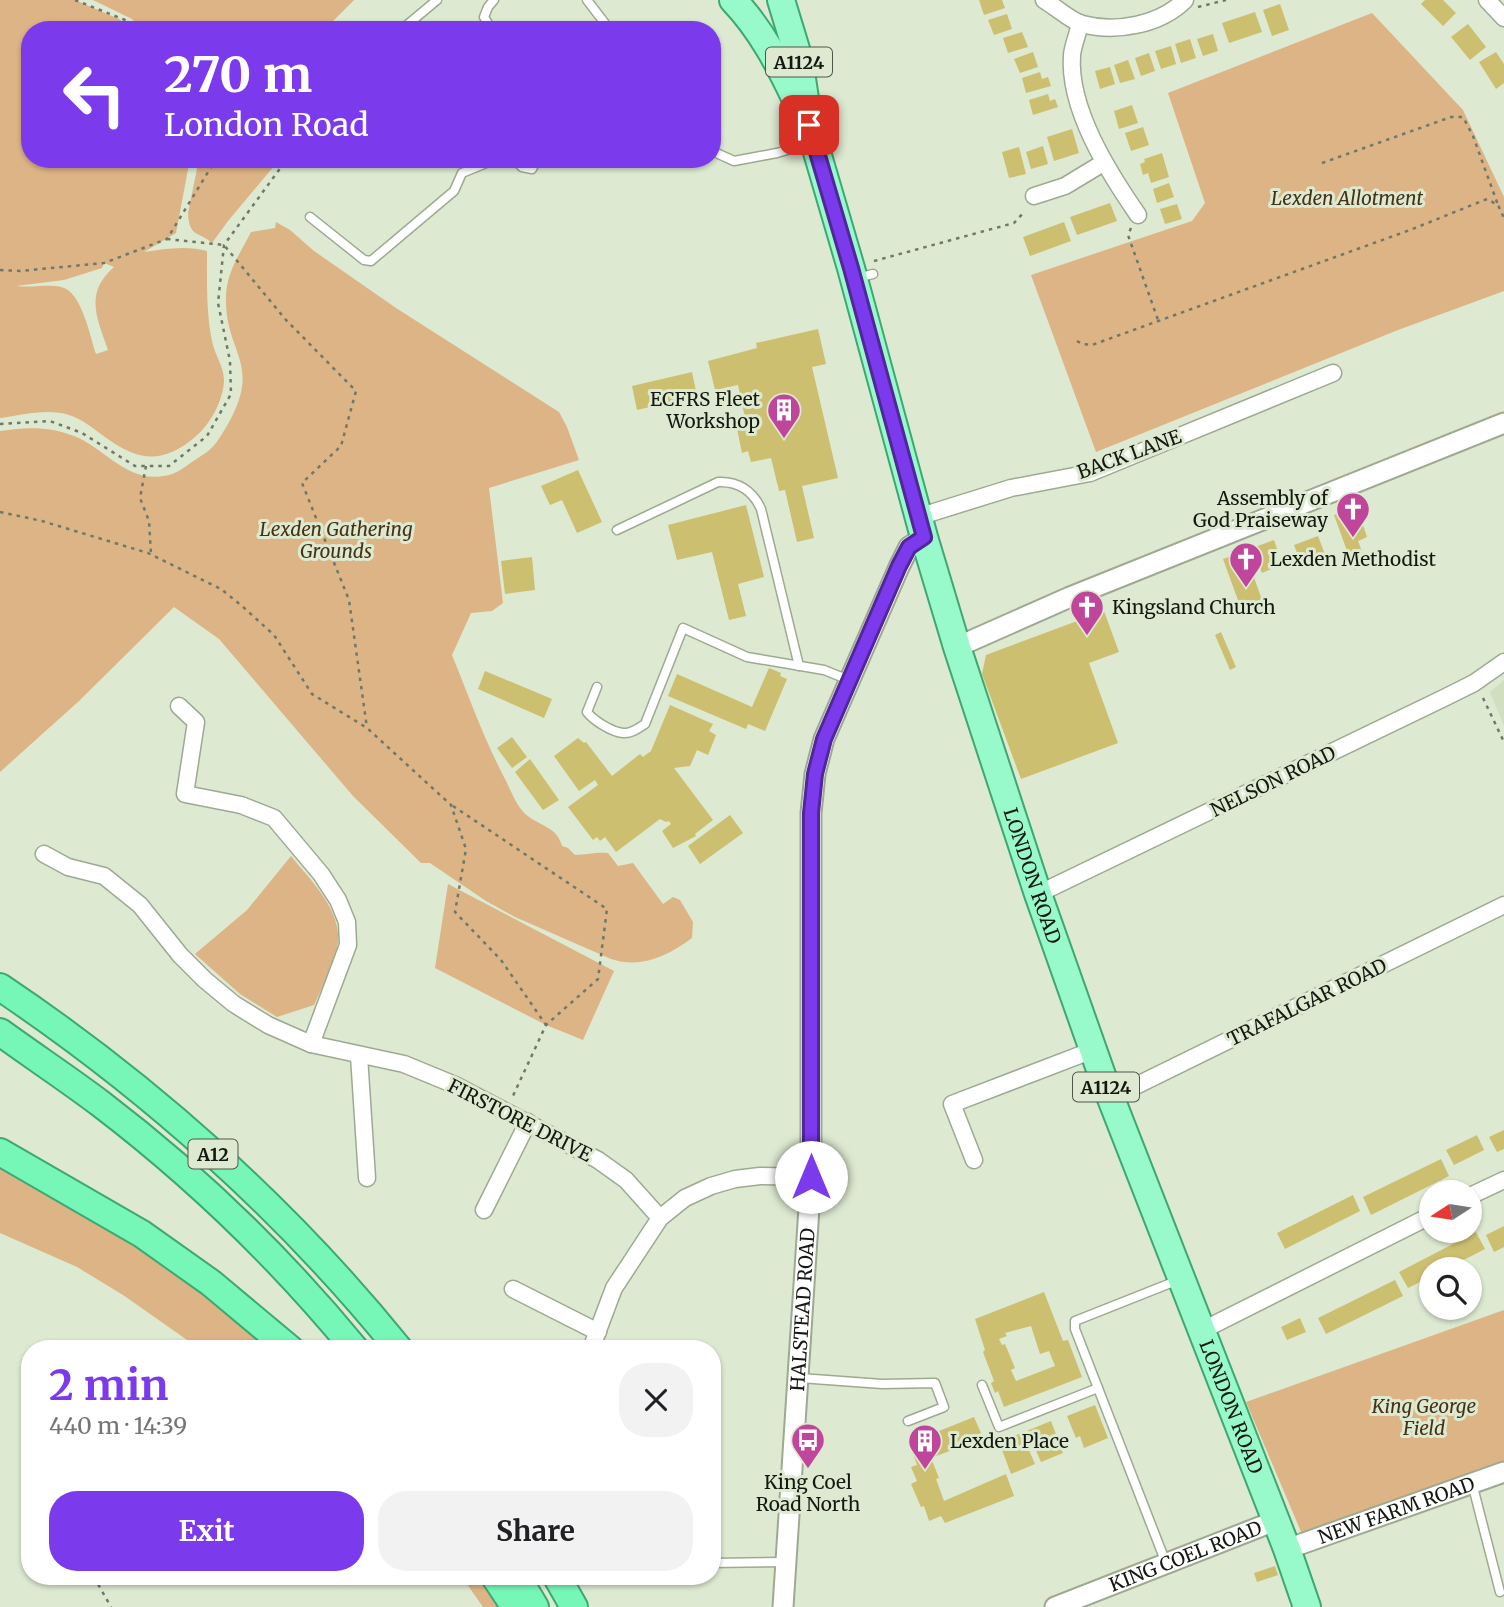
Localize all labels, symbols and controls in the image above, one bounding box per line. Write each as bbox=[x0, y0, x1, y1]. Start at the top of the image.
text: 270 m bbox=[164, 44, 312, 105]
road number: A1124 bbox=[766, 48, 832, 76]
icon: left bbox=[49, 49, 140, 140]
pin bbox=[779, 95, 839, 155]
text: London Road bbox=[164, 105, 369, 145]
icon: arrive bbox=[790, 106, 828, 144]
park label: Lexden Allotment bbox=[1271, 186, 1424, 210]
place label: ECFRS Fleet Workshop bbox=[650, 387, 761, 433]
building icon: ECFRS Fleet Workshop bbox=[765, 391, 803, 440]
street label: BACK LANE bbox=[1074, 424, 1184, 484]
place label: Assembly of God Praiseway bbox=[1193, 486, 1329, 532]
church icon: Assembly of God Praiseway bbox=[1334, 490, 1372, 539]
park label: Lexden Gathering Grounds bbox=[260, 517, 413, 563]
church icon: Lexden Methodist bbox=[1227, 540, 1265, 589]
place label: Lexden Methodist bbox=[1270, 547, 1436, 571]
church icon: Kingsland Church bbox=[1068, 588, 1106, 637]
place label: Kingsland Church bbox=[1112, 595, 1276, 619]
street label: NELSON ROAD bbox=[1206, 740, 1340, 822]
street label: LONDON ROAD bbox=[999, 805, 1067, 947]
street label: TRAFALGAR ROAD bbox=[1223, 953, 1391, 1051]
road number: A1124 bbox=[1073, 1072, 1139, 1102]
street label: FIRSTORE DRIVE bbox=[444, 1073, 596, 1167]
road number: A12 bbox=[188, 1140, 238, 1168]
position arrow bbox=[774, 1140, 848, 1214]
north arrow bbox=[1419, 1180, 1482, 1242]
map controls bbox=[1419, 1180, 1482, 1320]
street label: HALSTEAD ROAD bbox=[785, 1227, 820, 1392]
button: search bbox=[1419, 1257, 1482, 1320]
street label: LONDON ROAD bbox=[1194, 1336, 1268, 1477]
text: 2 min bbox=[49, 1359, 169, 1411]
button: close bbox=[619, 1363, 693, 1437]
park label: King George Field bbox=[1371, 1394, 1477, 1440]
text: 440 m · 14:39 bbox=[49, 1411, 187, 1440]
bus stop icon: King Coel Road North bbox=[789, 1421, 827, 1470]
building icon: Lexden Place bbox=[906, 1422, 944, 1471]
place label: Lexden Place bbox=[950, 1429, 1069, 1453]
place label: King Coel Road North bbox=[756, 1470, 861, 1516]
street label: NEW FARM ROAD bbox=[1315, 1471, 1478, 1549]
button: Exit bbox=[49, 1491, 364, 1571]
button: Share bbox=[378, 1491, 693, 1571]
street label: KING COEL ROAD bbox=[1106, 1515, 1265, 1597]

